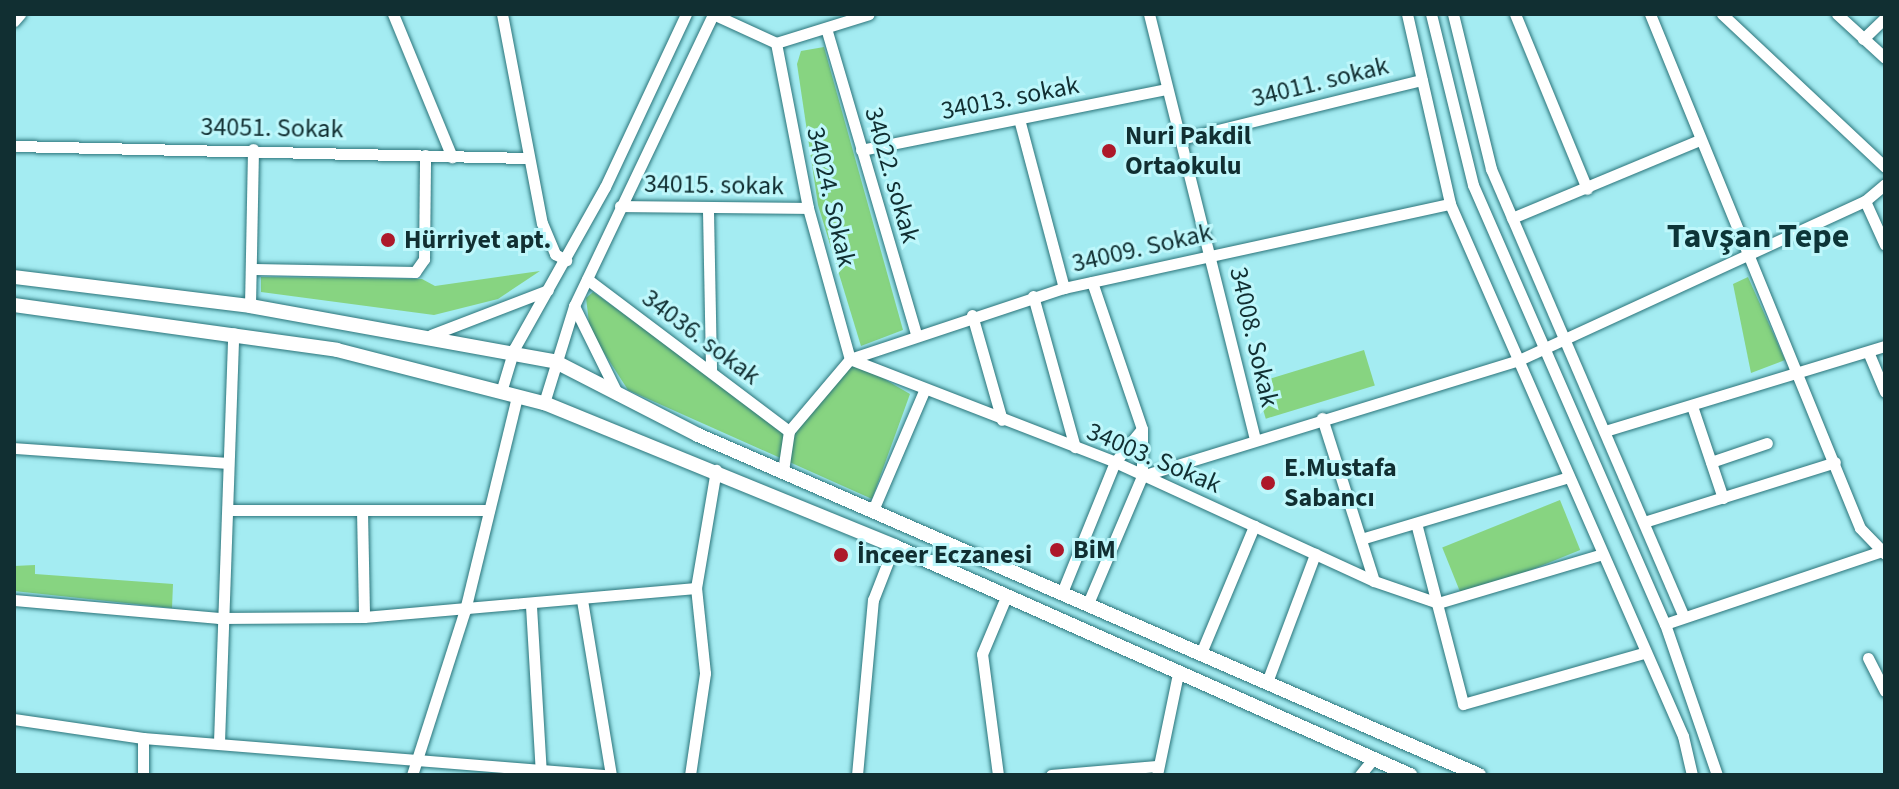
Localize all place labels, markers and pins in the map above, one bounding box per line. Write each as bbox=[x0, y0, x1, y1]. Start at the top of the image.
place label: Nuri Pakdil Ortaokulu bbox=[1125, 120, 1251, 182]
marker: Nuri Pakdil Ortaokulu bbox=[1100, 142, 1118, 160]
place label: Hürriyet apt. bbox=[404, 224, 551, 256]
marker: Hürriyet apt. bbox=[379, 231, 397, 249]
place label: E.Mustafa Sabancı bbox=[1284, 452, 1397, 514]
marker: E.Mustafa Sabancı bbox=[1259, 474, 1277, 492]
place label: BiM bbox=[1073, 534, 1116, 566]
place label: İnceer Eczanesi bbox=[857, 539, 1032, 571]
marker: BiM bbox=[1048, 541, 1066, 559]
marker: İnceer Eczanesi bbox=[832, 546, 850, 564]

